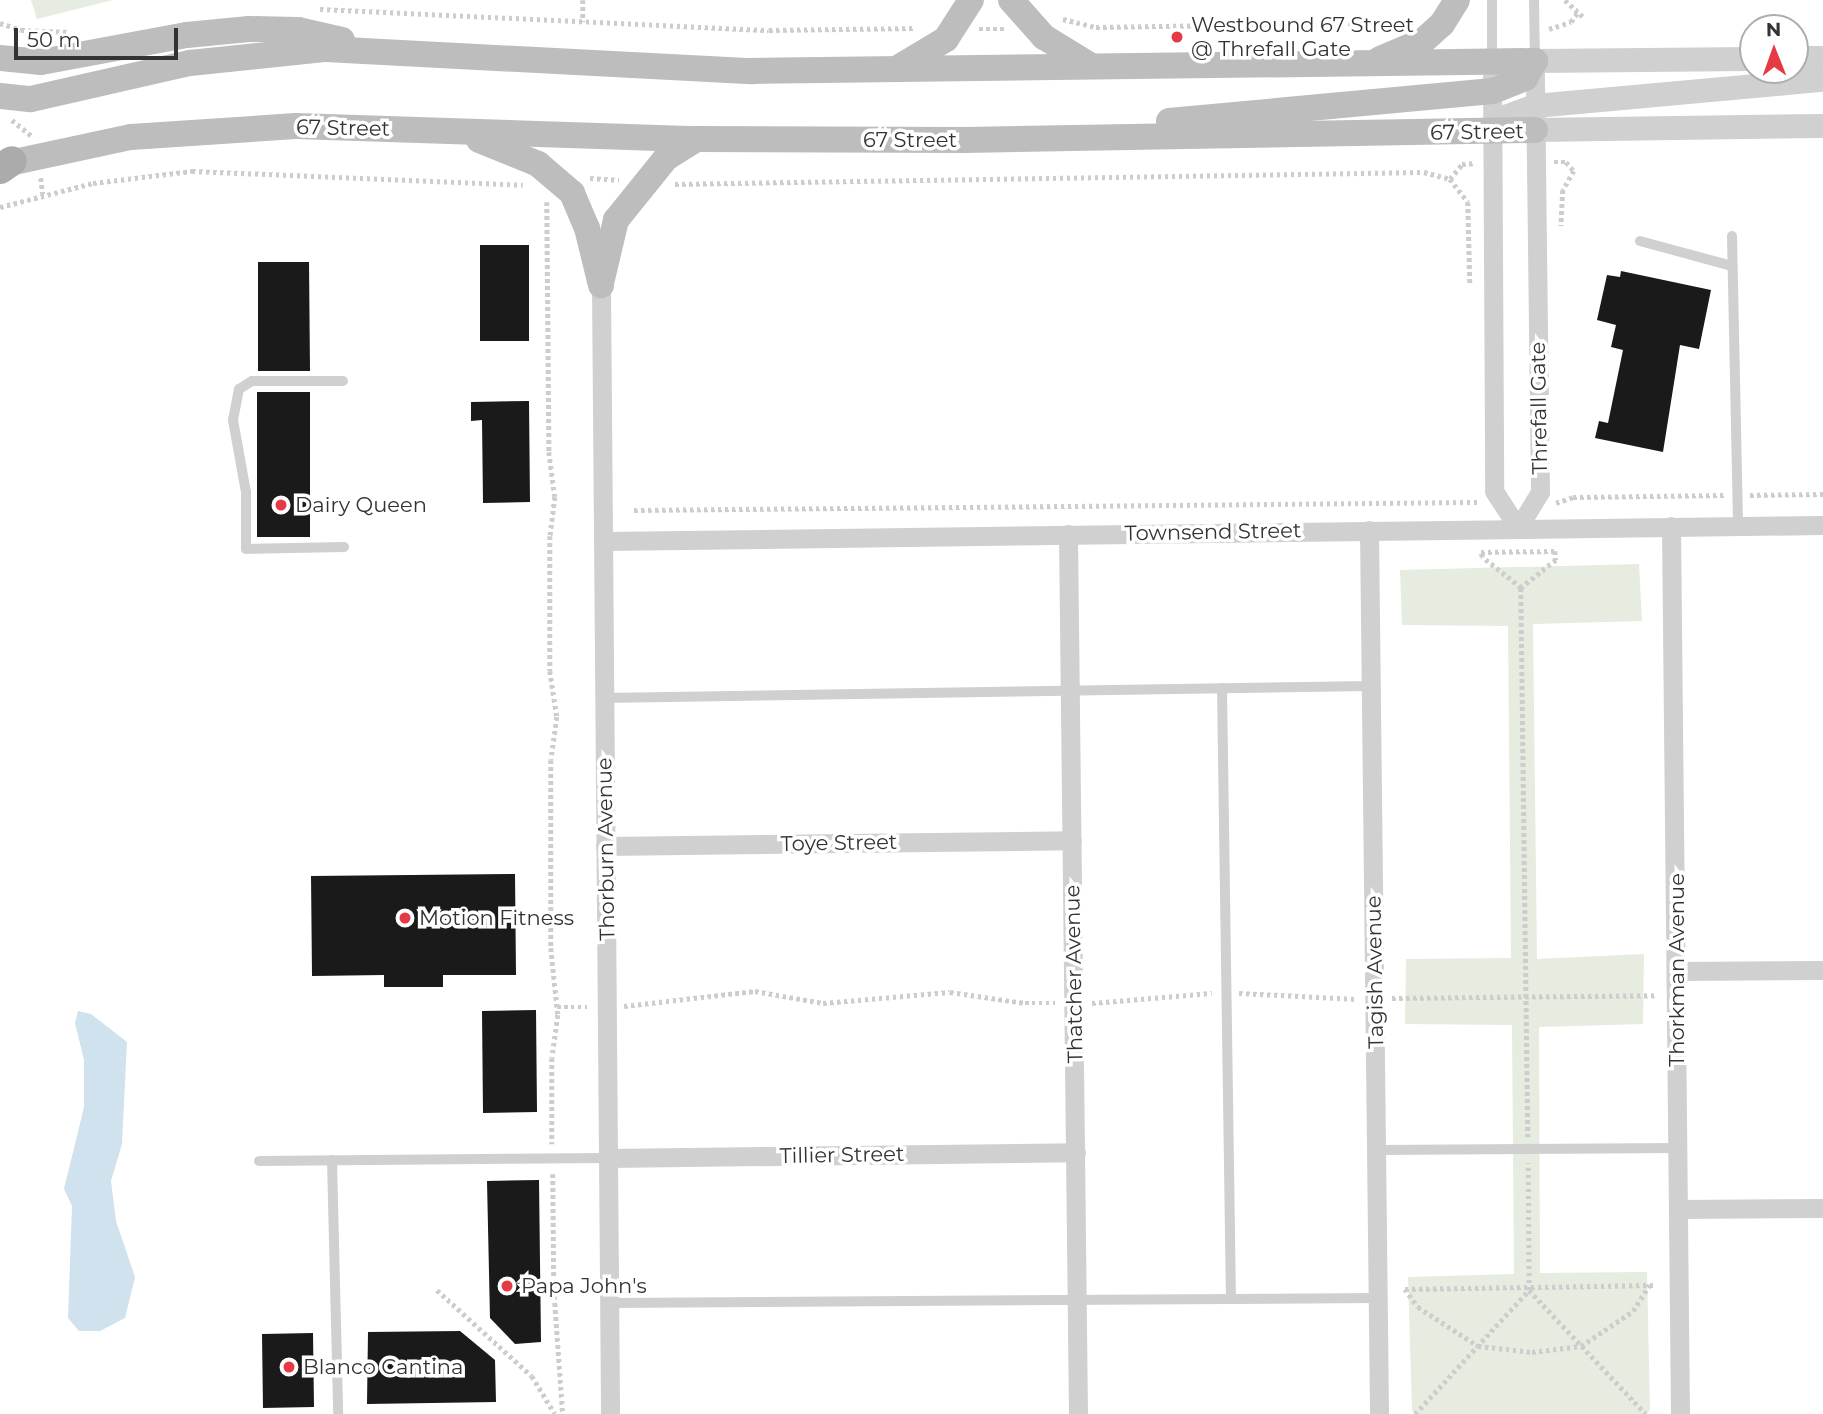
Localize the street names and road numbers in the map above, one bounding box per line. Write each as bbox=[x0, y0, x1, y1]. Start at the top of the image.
street label: 67 Street bbox=[296, 115, 390, 141]
street label: 67 Street bbox=[1430, 119, 1524, 145]
street label: 67 Street bbox=[863, 127, 957, 153]
street label: Threfall Gate bbox=[1525, 341, 1553, 475]
street label: Townsend Street bbox=[1124, 518, 1302, 546]
street label: Thorburn Avenue bbox=[592, 757, 620, 941]
street label: Toye Street bbox=[781, 829, 897, 857]
street label: Thorkman Avenue bbox=[1664, 873, 1690, 1067]
street label: Thatcher Avenue bbox=[1060, 885, 1088, 1063]
street label: Tagish Avenue bbox=[1361, 895, 1389, 1049]
street label: Tillier Street bbox=[779, 1141, 905, 1169]

